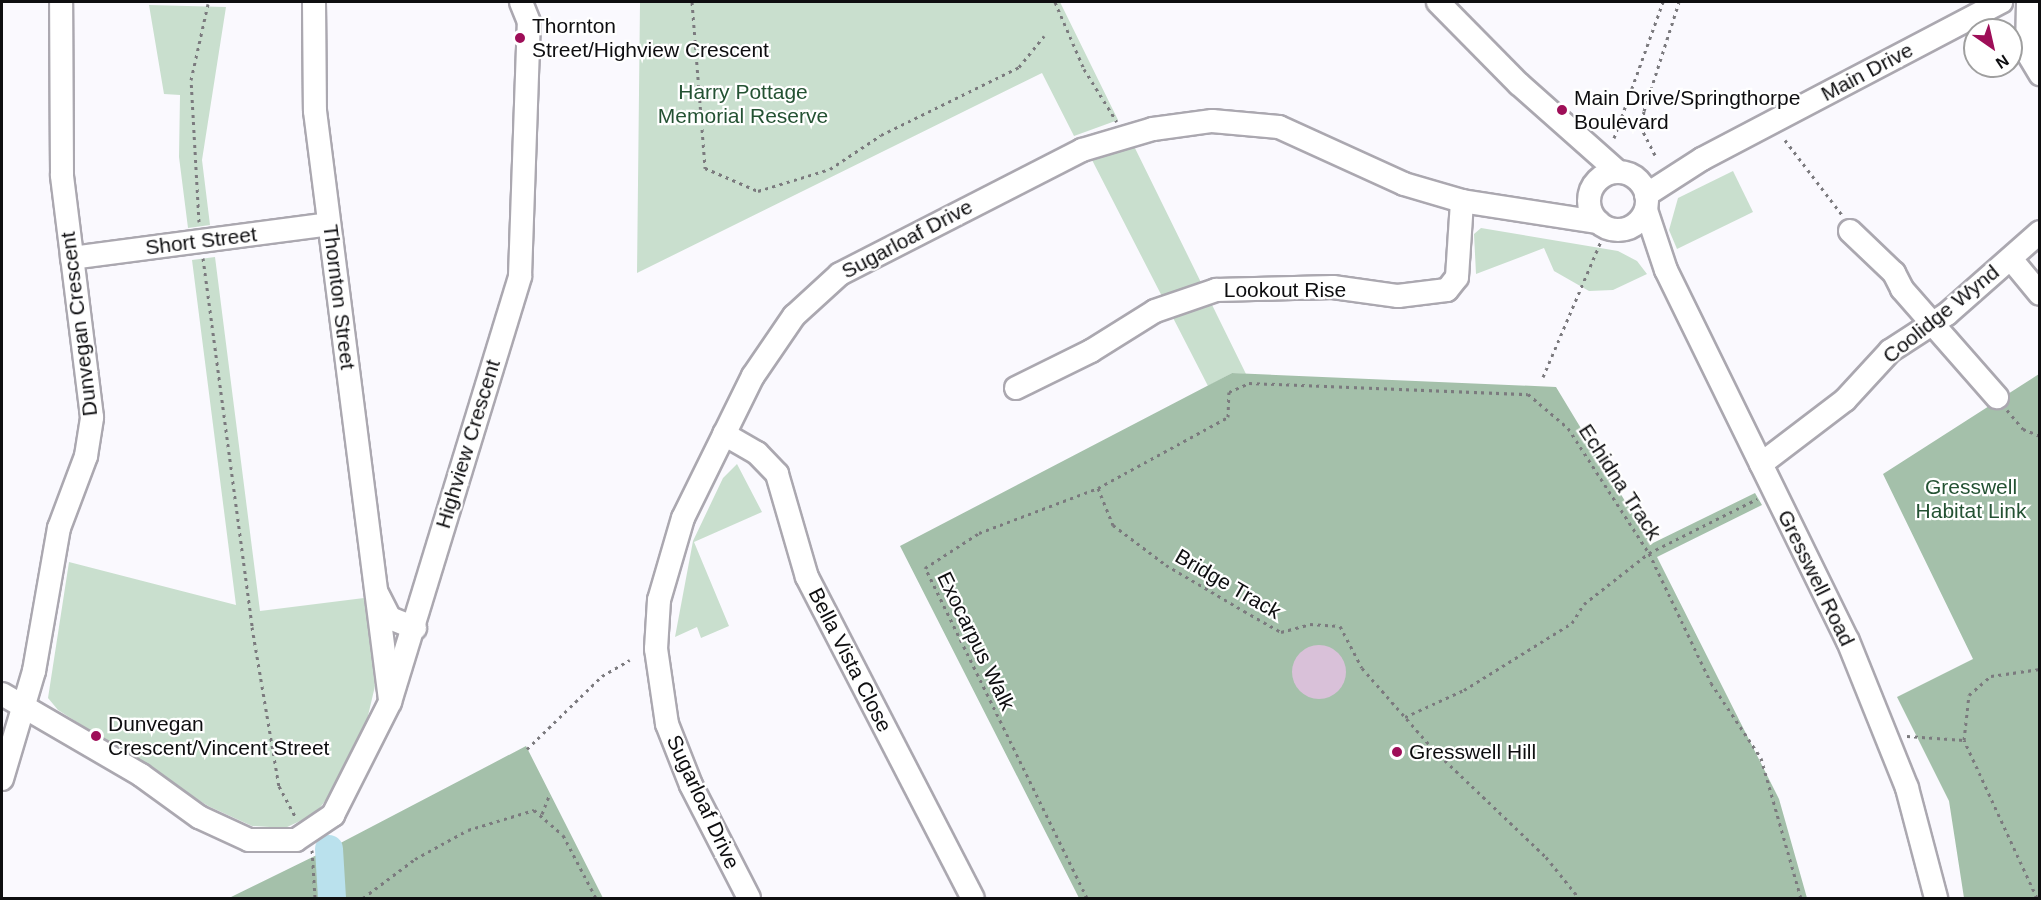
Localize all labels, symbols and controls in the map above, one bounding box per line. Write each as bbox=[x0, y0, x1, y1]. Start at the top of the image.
place label: Thornton Street/Highview Crescent bbox=[532, 13, 769, 63]
north arrow bbox=[1963, 18, 2023, 78]
marker: Thornton Street/Highview Crescent bbox=[513, 31, 527, 45]
street label: Main Drive bbox=[1817, 37, 1917, 107]
text: N bbox=[1993, 51, 2012, 72]
park label: Harry Pottage Memorial Reserve bbox=[658, 79, 828, 129]
place label: Main Drive/Springthorpe Boulevard bbox=[1574, 85, 1800, 135]
marker: Main Drive/Springthorpe Boulevard bbox=[1555, 103, 1569, 117]
street label: Sugarloaf Drive bbox=[837, 194, 977, 284]
street label: Short Street bbox=[144, 222, 258, 260]
street label: Thornton Street bbox=[318, 223, 360, 371]
street label: Dunvegan Crescent bbox=[55, 230, 103, 418]
street label: Coolidge Wynd bbox=[1878, 259, 2004, 369]
street label: Lookout Rise bbox=[1224, 277, 1346, 303]
street label: Highview Crescent bbox=[430, 357, 506, 531]
street label: Echidna Track bbox=[1573, 419, 1667, 545]
park label: Gresswell Habitat Link bbox=[1916, 474, 2026, 524]
street label: Gresswell Road bbox=[1772, 506, 1860, 650]
street label: Bridge Track bbox=[1170, 544, 1286, 624]
street label: Exocarpus Walk bbox=[932, 568, 1020, 714]
street label: Bella Vista Close bbox=[803, 584, 897, 736]
place label: Dunvegan Crescent/Vincent Street bbox=[108, 711, 329, 761]
marker: Dunvegan Crescent/Vincent Street bbox=[89, 729, 103, 743]
street label: Sugarloaf Drive bbox=[661, 731, 745, 873]
place label: Gresswell Hill bbox=[1409, 739, 1536, 765]
marker: Gresswell Hill bbox=[1390, 745, 1404, 759]

